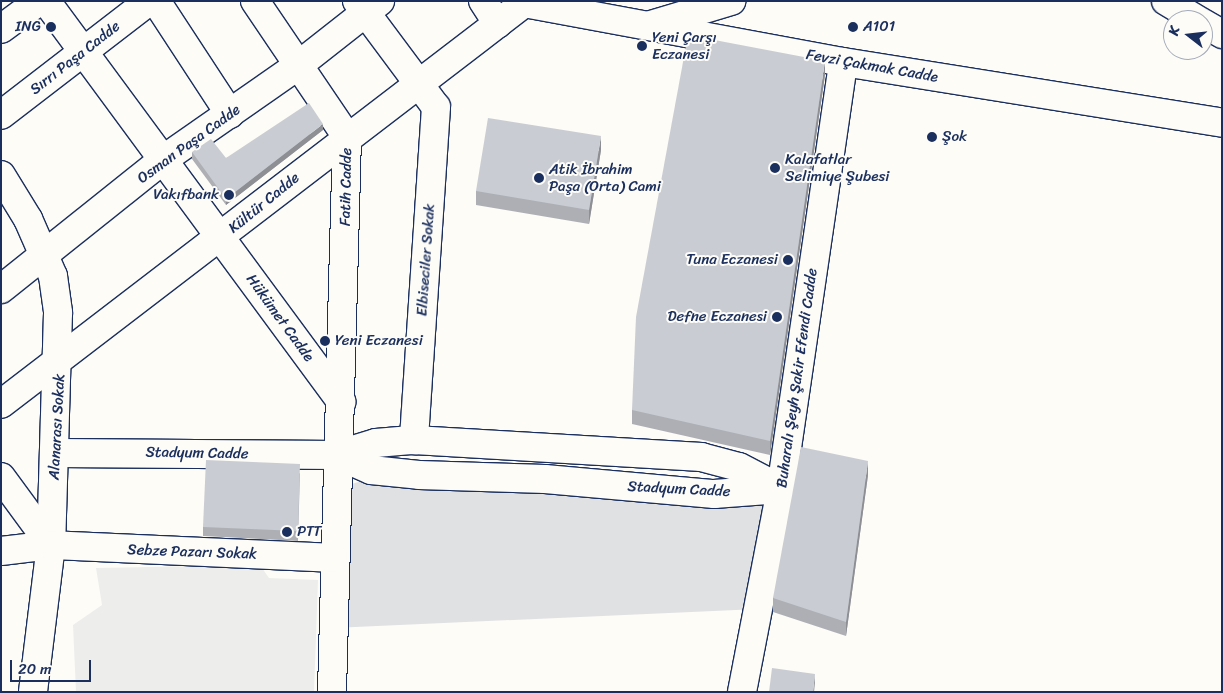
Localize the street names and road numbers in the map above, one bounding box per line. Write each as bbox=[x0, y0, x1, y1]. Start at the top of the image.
street label: Sırrı Paşa Cadde bbox=[26, 17, 124, 99]
street label: Fevzi Çakmak Cadde bbox=[804, 45, 940, 87]
street label: Osman Paşa Cadde bbox=[134, 101, 244, 187]
street label: Fatih Cadde bbox=[336, 148, 356, 226]
street label: Kültür Cadde bbox=[225, 169, 303, 237]
street label: Elbiseciler Sokak bbox=[413, 203, 439, 317]
street label: Buharalı Şeyh Şakir Efendi Cadde bbox=[773, 267, 821, 489]
street label: Hükümet Cadde bbox=[242, 271, 318, 365]
street label: Alanarası Sokak bbox=[45, 373, 69, 481]
street label: Stadyum Cadde bbox=[145, 443, 249, 463]
street label: Stadyum Cadde bbox=[627, 477, 731, 501]
street label: Sebze Pazarı Sokak bbox=[127, 541, 257, 563]

